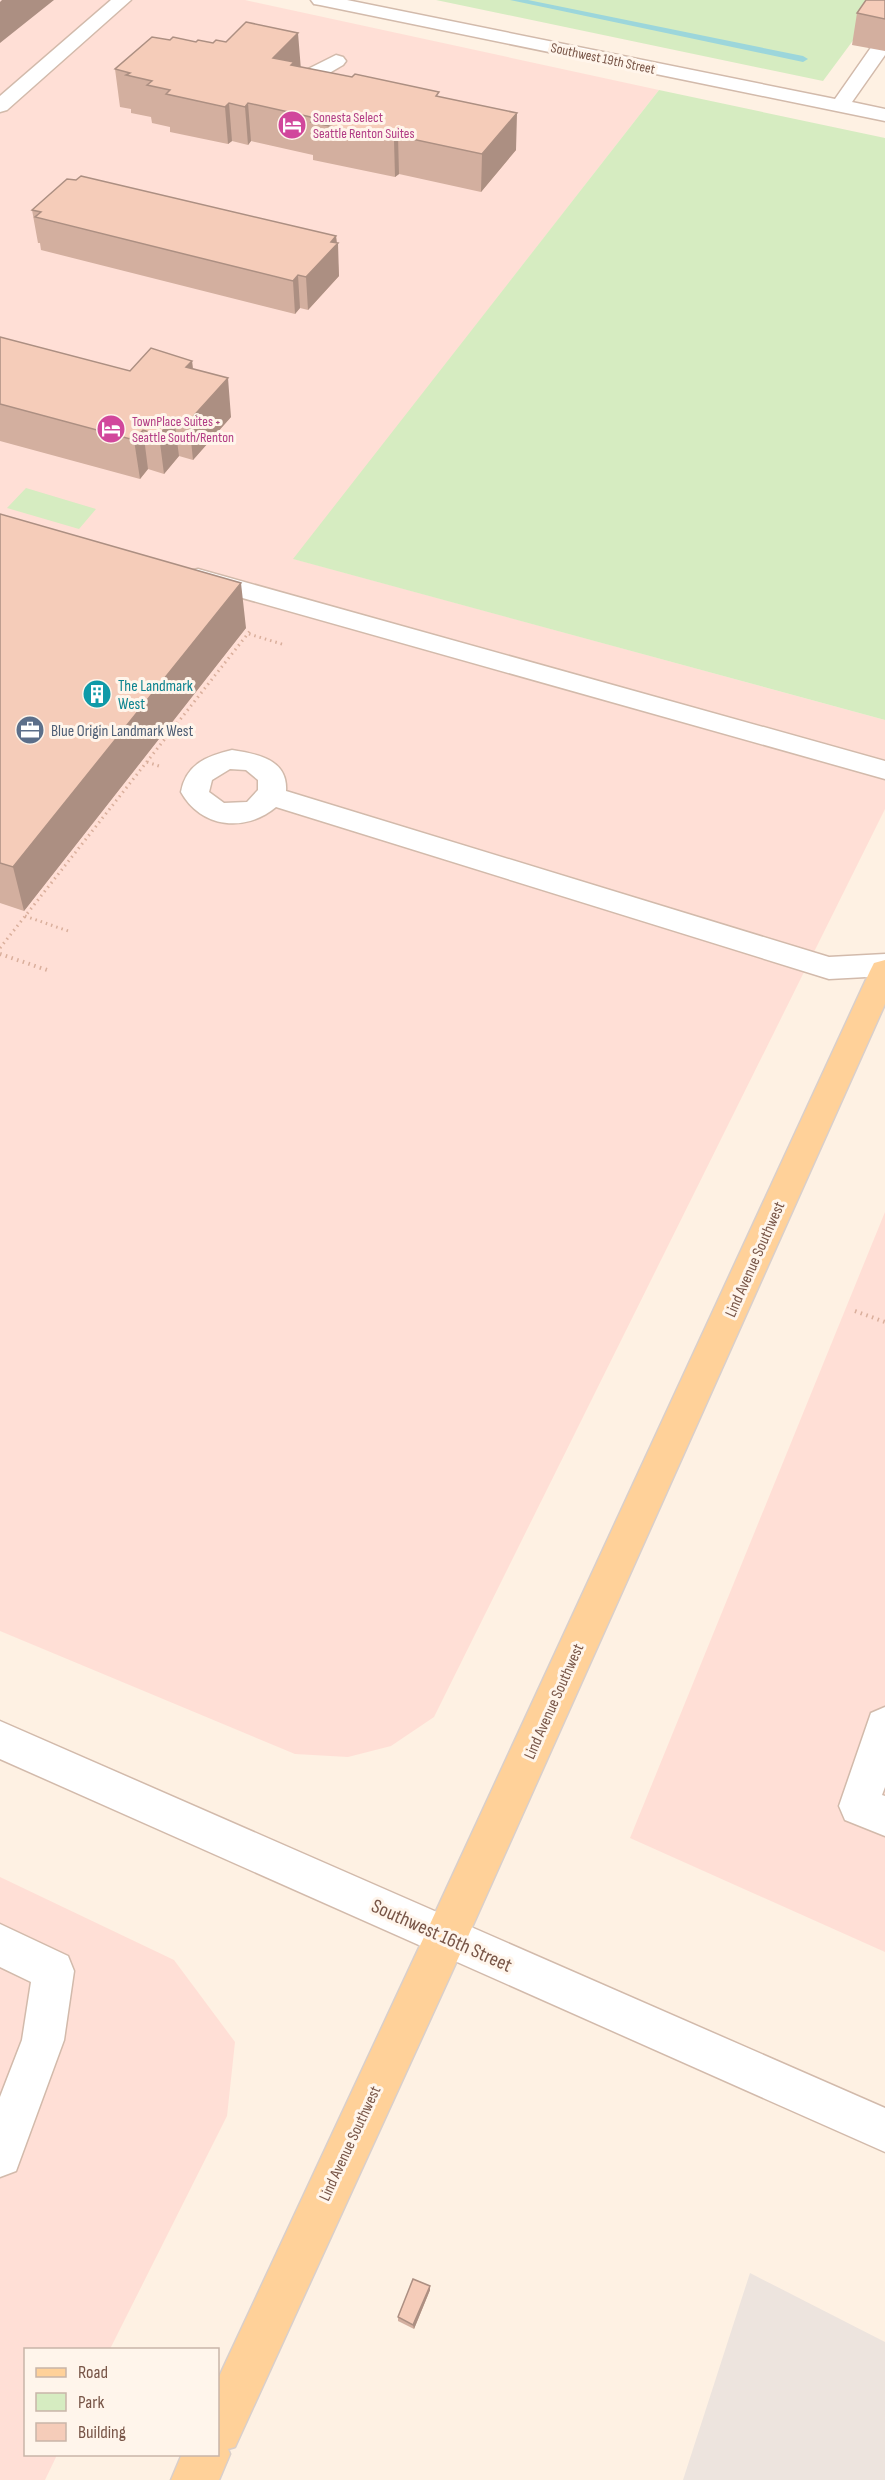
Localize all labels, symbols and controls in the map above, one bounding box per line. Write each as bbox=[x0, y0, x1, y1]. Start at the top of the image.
street label: Southwest 19th Street bbox=[549, 39, 657, 78]
hotel icon: Sonesta Select Seattle Renton Suites bbox=[276, 109, 308, 141]
place label: Sonesta Select Seattle Renton Suites bbox=[313, 109, 414, 142]
hotel icon: TownPlace Suites - Seattle South/Renton bbox=[95, 413, 127, 445]
place label: TownPlace Suites - Seattle South/Renton bbox=[132, 413, 234, 446]
place label: The Landmark West bbox=[118, 677, 193, 714]
building icon: The Landmark West bbox=[81, 678, 113, 710]
office icon: Blue Origin Landmark West bbox=[14, 714, 46, 746]
place label: Blue Origin Landmark West bbox=[51, 722, 194, 741]
street label: Lind Avenue Southwest bbox=[721, 1199, 789, 1320]
street label: Lind Avenue Southwest bbox=[520, 1641, 588, 1762]
street label: Southwest 16th Street bbox=[368, 1894, 516, 1978]
street label: Lind Avenue Southwest bbox=[315, 2083, 385, 2204]
legend bbox=[24, 2348, 219, 2456]
text: Road bbox=[78, 2362, 108, 2383]
text: Park bbox=[78, 2392, 104, 2413]
text: Building bbox=[78, 2422, 126, 2443]

